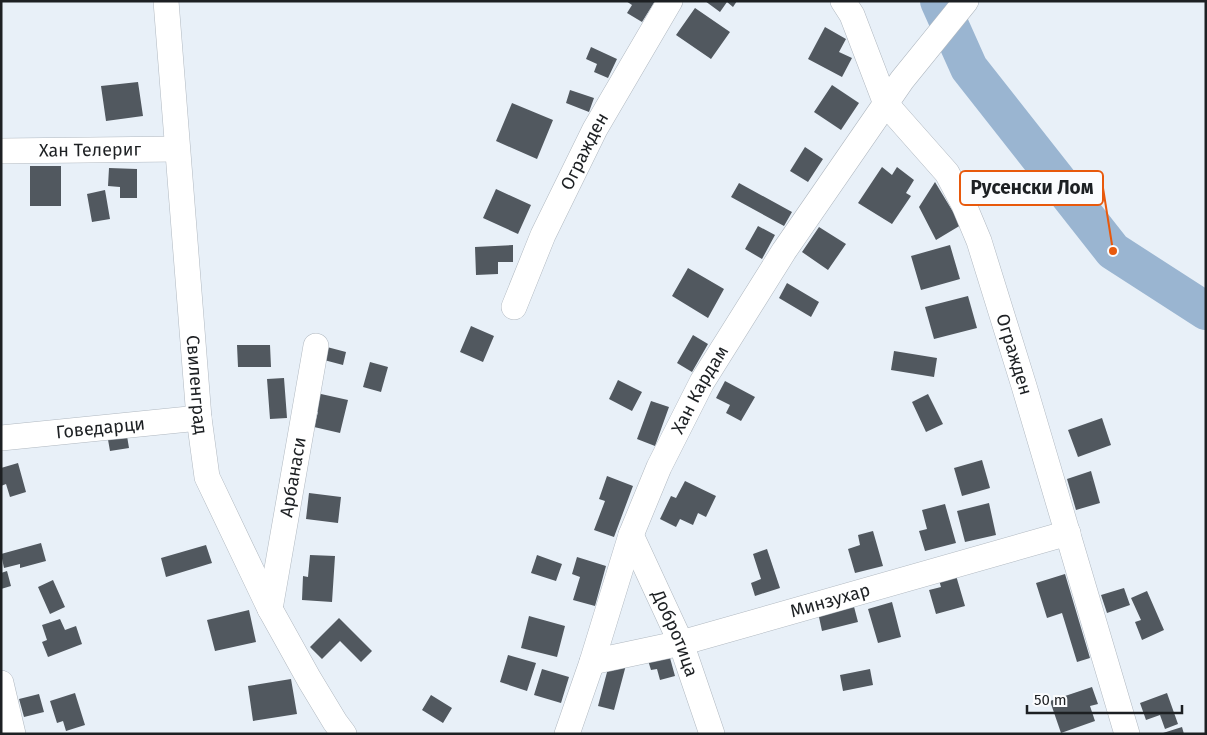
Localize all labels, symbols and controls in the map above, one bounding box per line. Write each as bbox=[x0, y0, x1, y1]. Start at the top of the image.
street label: Огражден bbox=[556, 109, 613, 194]
street label: Хан Телериг bbox=[39, 138, 142, 162]
callout: Русенски Лом bbox=[960, 171, 1103, 205]
text: Русенски Лом bbox=[971, 176, 1094, 199]
street label: Огражден bbox=[991, 311, 1037, 398]
street label: Свиленград bbox=[181, 334, 212, 436]
street label: Хан Кардам bbox=[667, 341, 733, 438]
street label: Говедарци bbox=[55, 413, 146, 443]
street label: Арбанаси bbox=[275, 435, 311, 519]
street label: Минзухар bbox=[788, 579, 873, 622]
street label: Добротица bbox=[647, 586, 703, 680]
scale bar bbox=[1027, 682, 1182, 714]
text: 50 m bbox=[1034, 691, 1067, 709]

